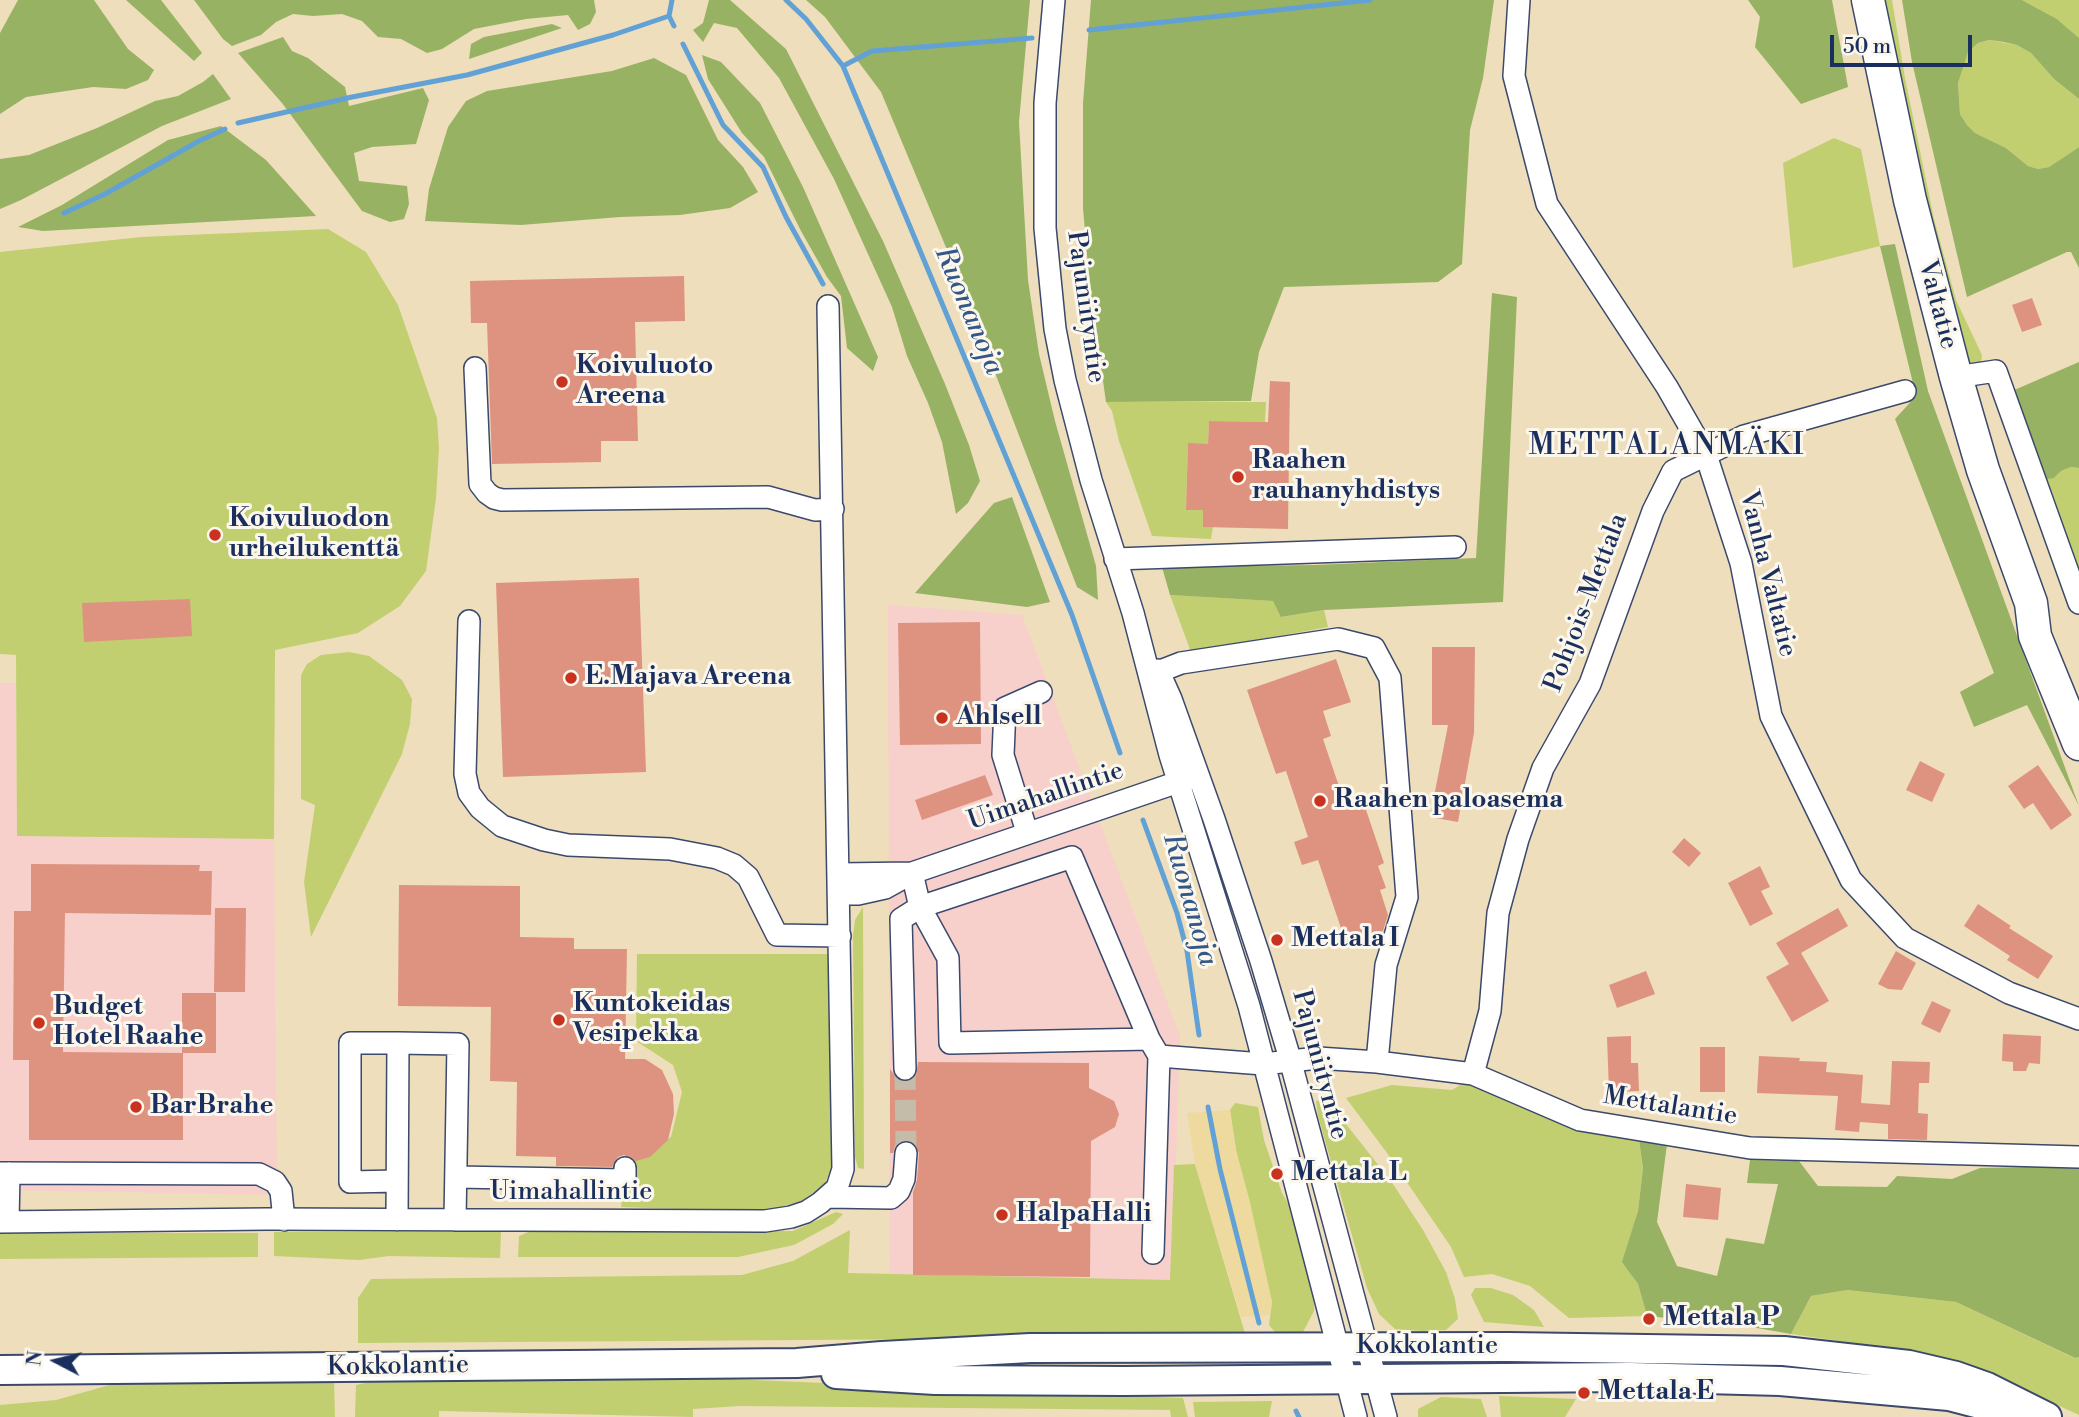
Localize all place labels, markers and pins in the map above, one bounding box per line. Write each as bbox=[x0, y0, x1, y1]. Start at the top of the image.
place label: Koivuluoto Areena bbox=[576, 351, 713, 412]
marker: Koivuluoto Areena bbox=[554, 374, 570, 390]
place label: Raahen rauhanyhdistys bbox=[1252, 446, 1440, 508]
marker: Raahen rauhanyhdistys bbox=[1230, 469, 1246, 485]
place label: Koivuluodon urheilukenttä bbox=[229, 504, 399, 566]
marker: Koivuluodon urheilukenttä bbox=[207, 527, 223, 543]
place label: E.Majava Areena bbox=[585, 662, 791, 694]
marker: E.Majava Areena bbox=[563, 670, 579, 686]
place label: Ahlsell bbox=[956, 702, 1041, 734]
marker: Ahlsell bbox=[934, 710, 950, 726]
place label: Raahen paloasema bbox=[1334, 785, 1563, 817]
marker: Raahen paloasema bbox=[1312, 793, 1328, 809]
place label: Mettala I bbox=[1291, 924, 1399, 956]
marker: Mettala I bbox=[1269, 932, 1285, 948]
place label: Kuntokeidas Vesipekka bbox=[573, 989, 730, 1050]
place label: Budget Hotel Raahe bbox=[53, 992, 203, 1054]
marker: Kuntokeidas Vesipekka bbox=[551, 1012, 567, 1028]
marker: Budget Hotel Raahe bbox=[31, 1015, 47, 1031]
place label: BarBrahe bbox=[150, 1091, 273, 1123]
marker: BarBrahe bbox=[128, 1099, 144, 1115]
place label: Mettala L bbox=[1291, 1158, 1407, 1190]
marker: Mettala L bbox=[1269, 1166, 1285, 1182]
place label: HalpaHalli bbox=[1016, 1199, 1152, 1231]
marker: HalpaHalli bbox=[994, 1207, 1010, 1223]
place label: Mettala P bbox=[1663, 1303, 1779, 1335]
marker: Mettala P bbox=[1641, 1311, 1657, 1327]
place label: Mettala E bbox=[1598, 1377, 1714, 1409]
marker: Mettala E bbox=[1576, 1385, 1592, 1401]

